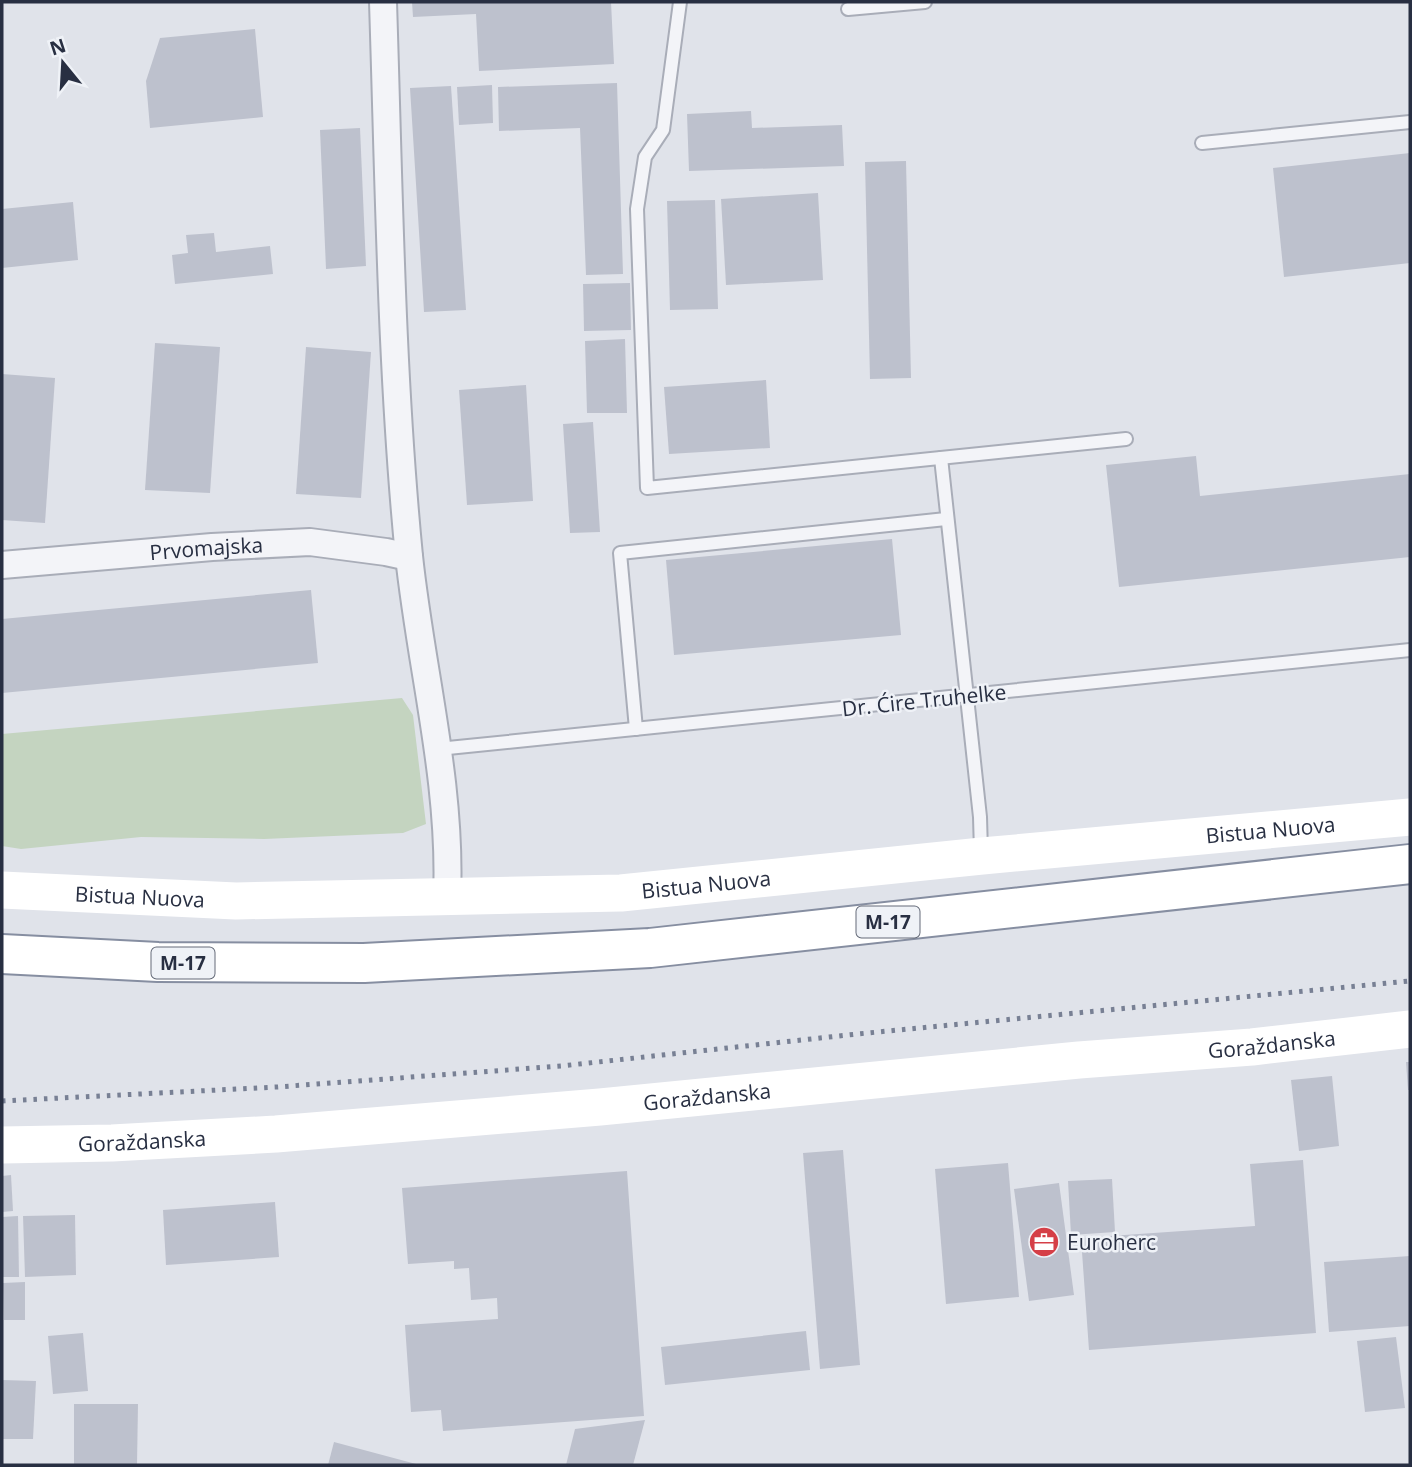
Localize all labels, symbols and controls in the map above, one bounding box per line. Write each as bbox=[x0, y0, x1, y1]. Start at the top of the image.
north arrow bbox=[28, 28, 98, 98]
text: N bbox=[46, 32, 69, 62]
street label: Prvomajska bbox=[148, 530, 264, 566]
street label: Dr. Ćire Truhelke bbox=[840, 677, 1008, 723]
street label: Bistua Nuova bbox=[1205, 810, 1337, 850]
street label: Bistua Nuova bbox=[640, 864, 772, 905]
street label: Bistua Nuova bbox=[74, 879, 205, 914]
road number: M-17 bbox=[856, 906, 920, 938]
road number: M-17 bbox=[152, 948, 214, 979]
street label: Goraždanska bbox=[1207, 1024, 1337, 1064]
street label: Goraždanska bbox=[642, 1076, 772, 1117]
street label: Goraždanska bbox=[78, 1124, 207, 1158]
office icon: Euroherc bbox=[1027, 1225, 1061, 1259]
place label: Euroherc bbox=[1067, 1228, 1156, 1256]

